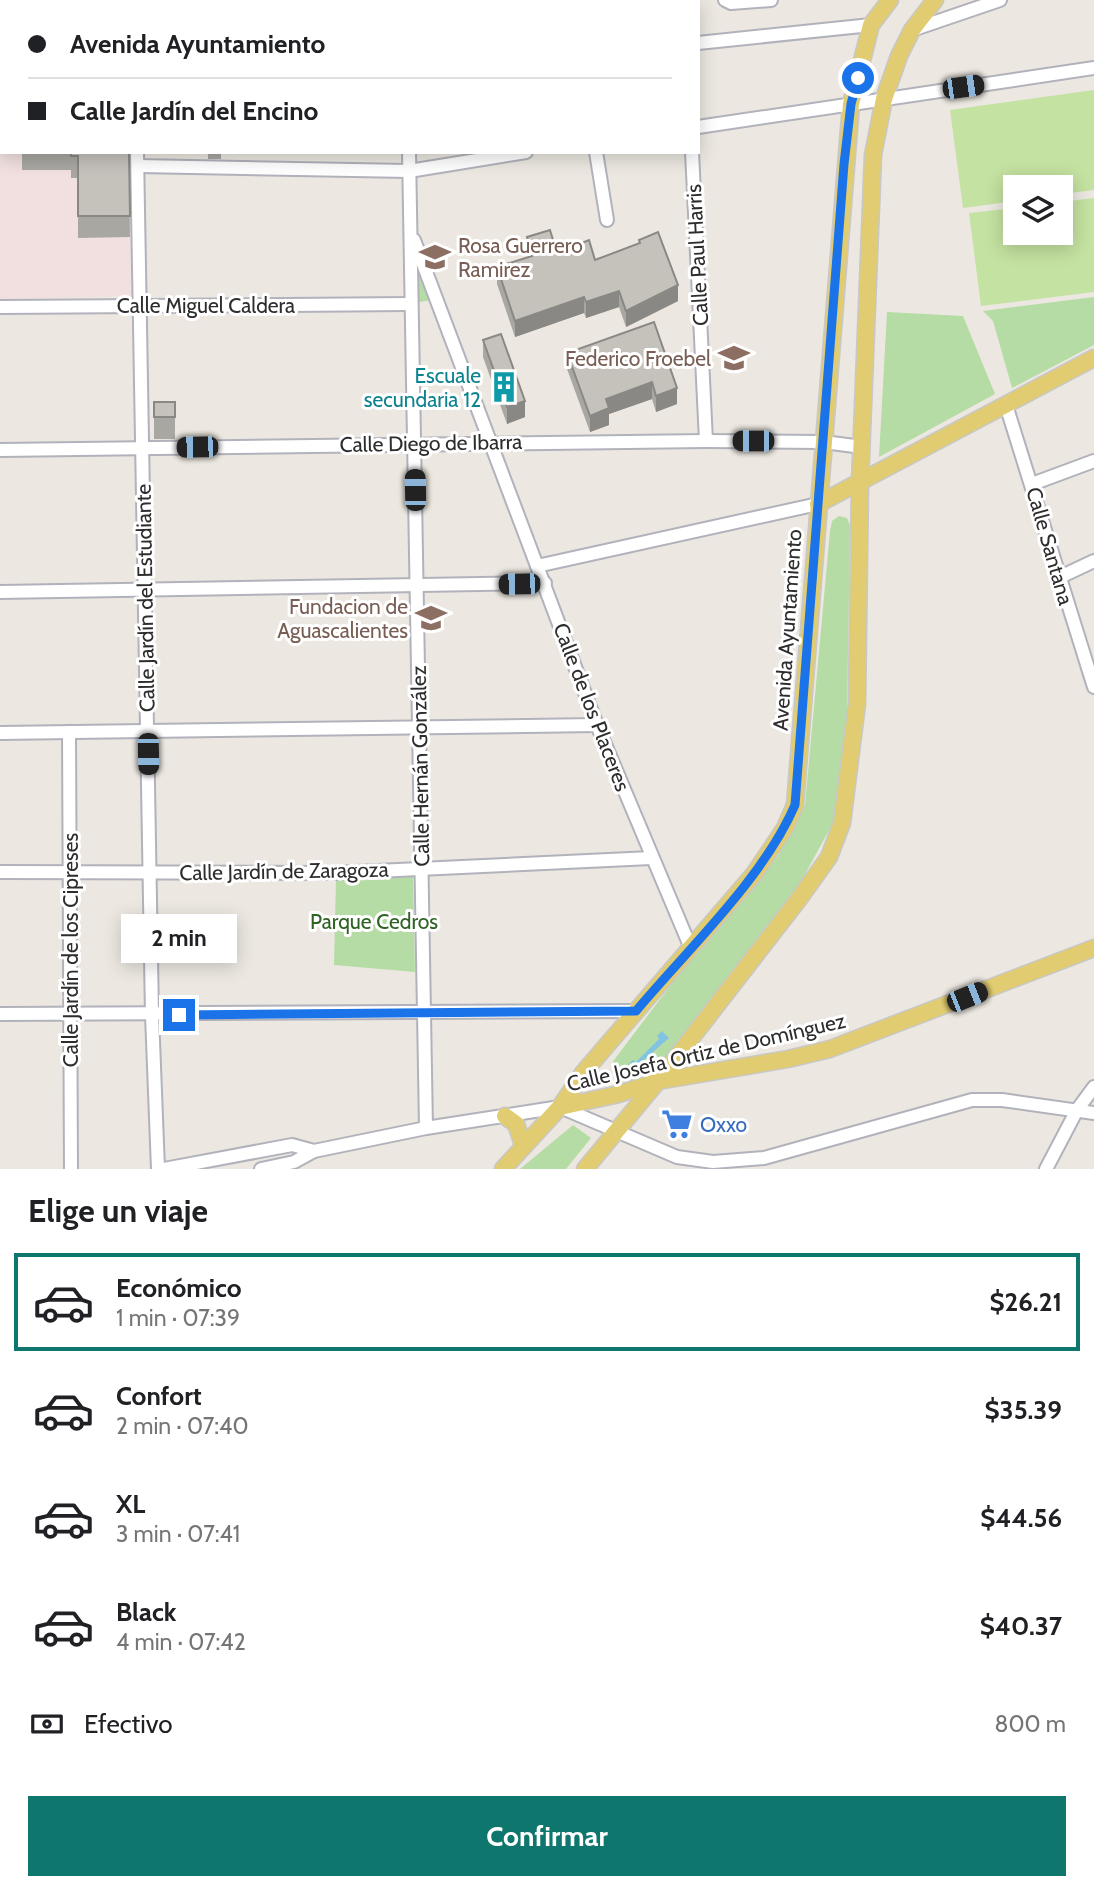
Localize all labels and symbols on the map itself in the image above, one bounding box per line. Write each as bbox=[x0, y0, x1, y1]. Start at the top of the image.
route start bbox=[842, 62, 874, 94]
car bbox=[941, 74, 986, 100]
street label: Calle Paul Harris bbox=[681, 183, 713, 327]
place label: Rosa Guerrero Ramirez bbox=[458, 233, 583, 282]
school or university icon: Rosa Guerrero Ramirez bbox=[418, 240, 452, 274]
street label: Calle Miguel Caldera bbox=[117, 293, 295, 318]
school or university icon: Federico Froebel bbox=[717, 341, 751, 375]
place label: Federico Froebel bbox=[565, 346, 711, 371]
place label: Escuale secundaria 12 bbox=[364, 363, 481, 412]
building icon: Escuale secundaria 12 bbox=[487, 370, 521, 404]
street label: Calle Diego de Ibarra bbox=[339, 429, 523, 457]
car bbox=[733, 431, 775, 452]
car bbox=[176, 436, 219, 458]
car bbox=[405, 469, 426, 511]
street label: Calle Jardín del Estudiante bbox=[131, 483, 159, 712]
street label: Calle Santana bbox=[1021, 484, 1079, 608]
street label: Avenida Ayuntamiento bbox=[767, 528, 807, 732]
car bbox=[498, 573, 541, 595]
place label: Fundacion de Aguascalientes bbox=[277, 594, 408, 643]
school or university icon: Fundacion de Aguascalientes bbox=[414, 601, 448, 635]
street label: Calle de los Placeres bbox=[548, 619, 636, 795]
street label: Calle Hernán González bbox=[406, 665, 434, 867]
car bbox=[138, 733, 159, 775]
street label: Calle Jardín de los Cipreses bbox=[58, 832, 83, 1067]
street label: Calle Jardín de Zaragoza bbox=[179, 857, 389, 885]
park label: Parque Cedros bbox=[310, 909, 438, 934]
callout: 2 min bbox=[121, 914, 237, 962]
car bbox=[944, 979, 991, 1015]
route end bbox=[163, 999, 195, 1031]
street label: Calle Josefa Ortiz de Domínguez bbox=[564, 1008, 848, 1096]
supermarket icon: Oxxo bbox=[660, 1107, 694, 1141]
place label: Oxxo bbox=[700, 1112, 747, 1137]

